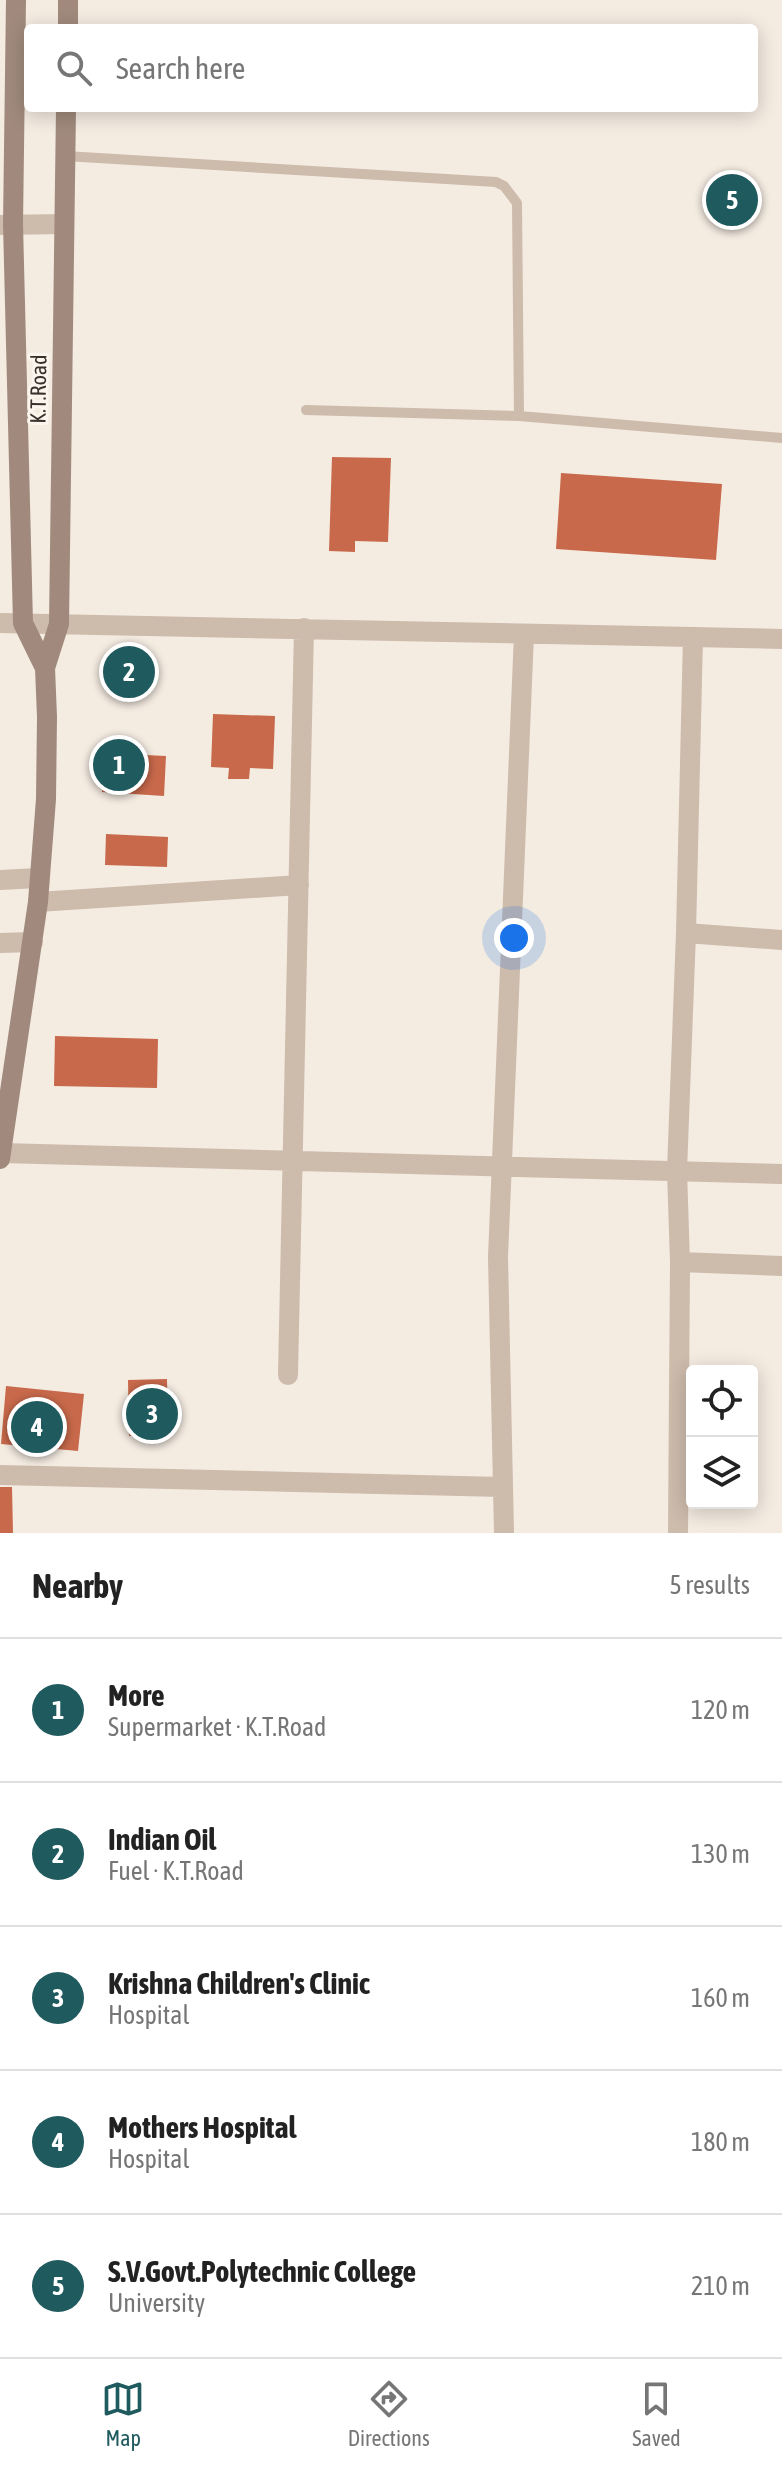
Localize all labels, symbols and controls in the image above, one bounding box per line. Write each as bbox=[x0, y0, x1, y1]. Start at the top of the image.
search box bbox=[24, 24, 758, 112]
icon: search bbox=[52, 46, 96, 90]
text: Search here bbox=[116, 51, 245, 85]
pin: 5 bbox=[706, 170, 758, 230]
street label: K.T.Road bbox=[24, 354, 52, 424]
pin: 2 bbox=[103, 642, 155, 702]
pin: 1 bbox=[93, 735, 145, 795]
your location bbox=[494, 918, 534, 958]
map controls bbox=[686, 1365, 758, 1509]
button: locate bbox=[686, 1365, 758, 1437]
pin: 3 bbox=[126, 1384, 178, 1444]
pin: 4 bbox=[11, 1397, 63, 1457]
button: layers bbox=[686, 1437, 758, 1509]
text: Nearby bbox=[32, 1566, 123, 1605]
text: 5 results bbox=[669, 1570, 750, 1600]
text: More bbox=[108, 1678, 165, 1712]
text: 1 bbox=[52, 1695, 64, 1725]
text: 120 m bbox=[691, 1695, 750, 1725]
text: Supermarket · K.T.Road bbox=[108, 1712, 326, 1742]
text: Indian Oil bbox=[108, 1822, 216, 1856]
text: 2 bbox=[52, 1839, 64, 1869]
text: 130 m bbox=[691, 1839, 750, 1869]
text: Fuel · K.T.Road bbox=[108, 1856, 244, 1886]
text: Krishna Children's Clinic bbox=[108, 1966, 370, 2000]
text: 3 bbox=[52, 1983, 64, 2013]
text: 160 m bbox=[691, 1983, 750, 2013]
text: Hospital bbox=[108, 2000, 189, 2030]
text: Mothers Hospital bbox=[108, 2110, 296, 2144]
text: 4 bbox=[52, 2127, 64, 2157]
text: 180 m bbox=[691, 2127, 750, 2157]
text: Hospital bbox=[108, 2144, 189, 2174]
text: S.V.Govt.Polytechnic College bbox=[108, 2254, 416, 2288]
text: 5 bbox=[52, 2271, 64, 2301]
text: 210 m bbox=[691, 2271, 750, 2301]
text: University bbox=[108, 2288, 205, 2318]
tab: Map bbox=[101, 2377, 145, 2451]
tab: Directions bbox=[348, 2377, 430, 2451]
tab: Saved bbox=[632, 2377, 681, 2451]

